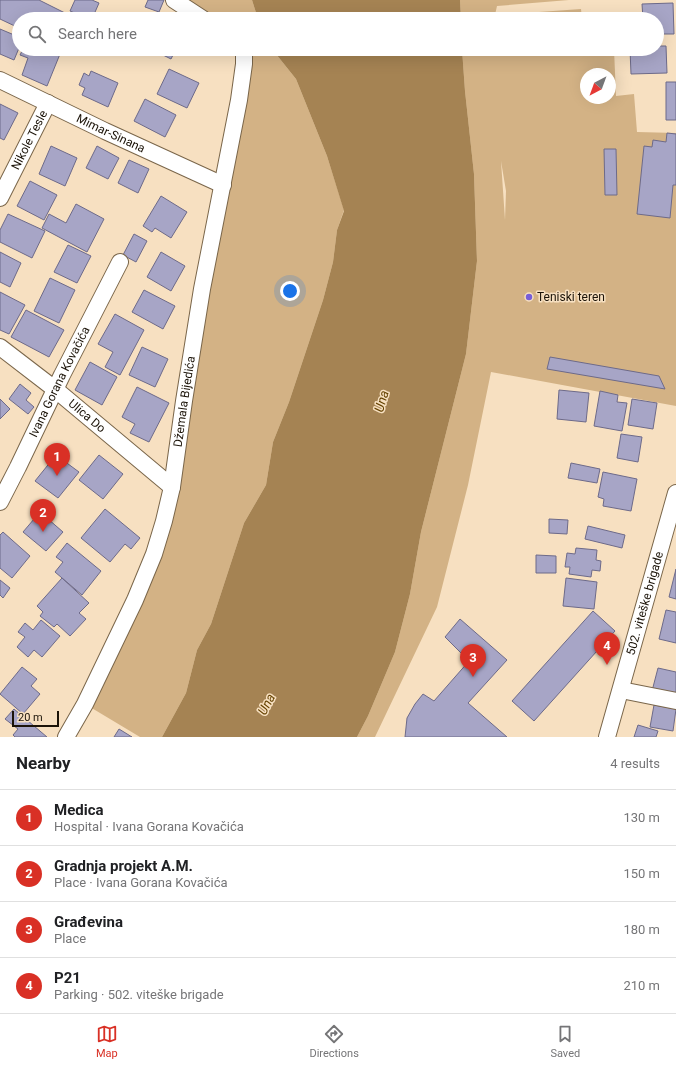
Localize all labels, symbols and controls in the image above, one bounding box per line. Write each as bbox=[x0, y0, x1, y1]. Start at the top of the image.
search box bbox=[12, 12, 664, 56]
icon: search bbox=[26, 23, 48, 45]
text: Search here bbox=[58, 25, 137, 43]
north arrow bbox=[580, 68, 616, 104]
street label: Nikole Tesle bbox=[8, 108, 50, 172]
street label: Mimar-Sinana bbox=[74, 111, 147, 155]
your location bbox=[280, 281, 300, 301]
place label: Teniski teren bbox=[537, 290, 605, 304]
marker: Teniski teren bbox=[524, 292, 534, 302]
street label: Ivana Gorana Kovačića bbox=[26, 324, 93, 440]
street label: Džemala Bijedića bbox=[171, 355, 198, 448]
water label: Una bbox=[371, 388, 392, 414]
street label: Ulica Do bbox=[66, 396, 109, 436]
pin: 1 bbox=[44, 443, 70, 476]
pin: 2 bbox=[30, 499, 56, 532]
street label: 502. viteške brigade bbox=[624, 550, 666, 657]
pin: 4 bbox=[594, 632, 620, 665]
pin: 3 bbox=[460, 644, 486, 677]
water label: Una bbox=[255, 691, 278, 717]
scale bar bbox=[12, 709, 59, 728]
text: 20 m bbox=[18, 711, 43, 724]
text: Nearby bbox=[16, 753, 71, 773]
text: 4 results bbox=[610, 756, 660, 771]
text: Medica bbox=[54, 801, 104, 819]
text: 1 bbox=[25, 810, 33, 825]
text: 130 m bbox=[623, 810, 660, 825]
text: Hospital · Ivana Gorana Kovačića bbox=[54, 819, 244, 834]
text: Gradnja projekt A.M. bbox=[54, 857, 193, 875]
text: 2 bbox=[25, 866, 33, 881]
text: 150 m bbox=[623, 866, 660, 881]
text: Place · Ivana Gorana Kovačića bbox=[54, 875, 228, 890]
text: Građevina bbox=[54, 913, 123, 931]
text: 3 bbox=[25, 922, 33, 937]
text: 180 m bbox=[623, 922, 660, 937]
text: Place bbox=[54, 931, 86, 946]
text: P21 bbox=[54, 969, 81, 987]
text: 4 bbox=[25, 978, 33, 993]
text: 210 m bbox=[623, 978, 660, 993]
text: Parking · 502. viteške brigade bbox=[54, 987, 224, 1002]
tab: Map bbox=[96, 1023, 118, 1060]
tab: Directions bbox=[309, 1023, 359, 1060]
tab: Saved bbox=[550, 1023, 580, 1060]

